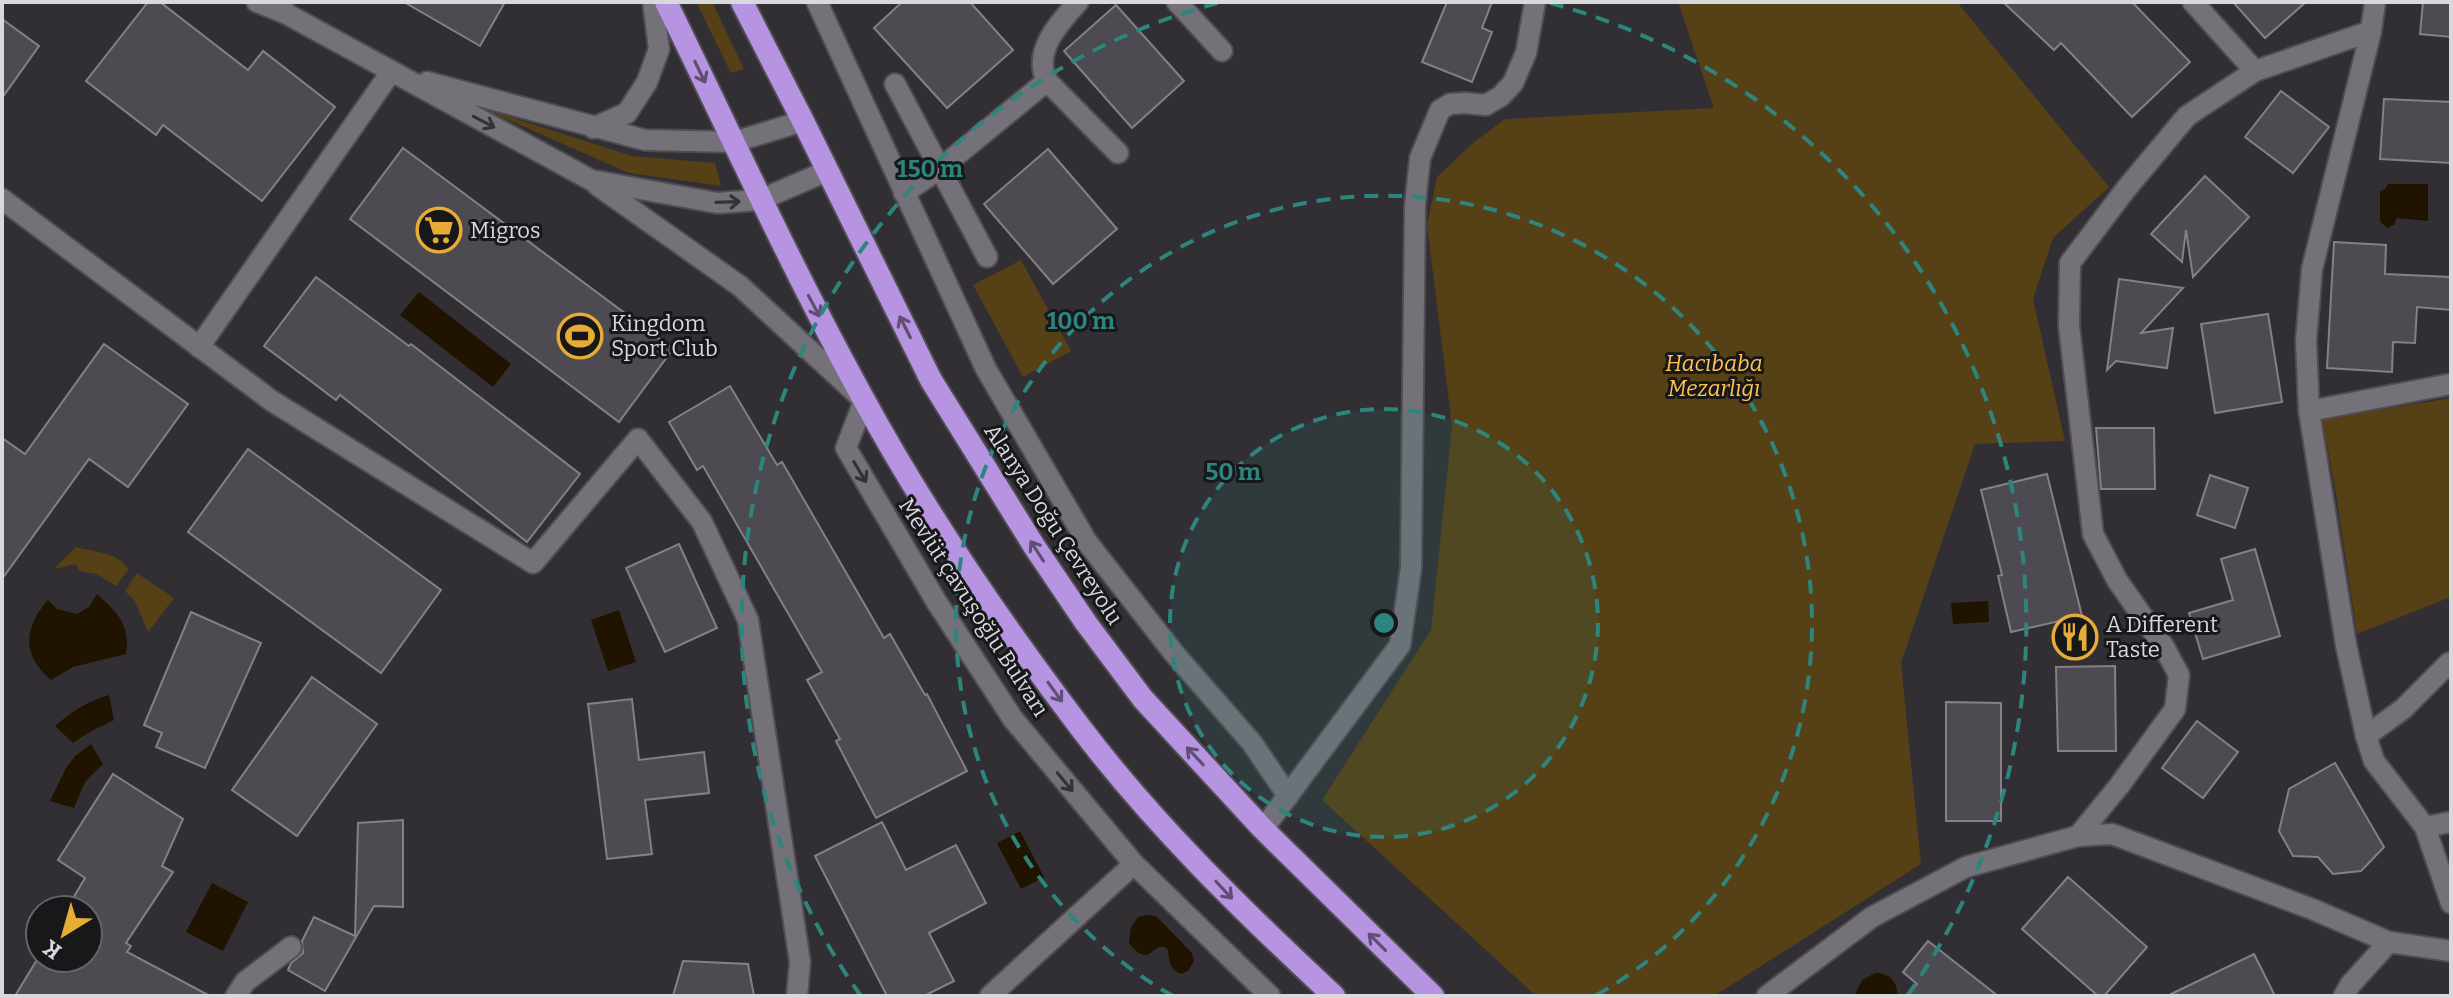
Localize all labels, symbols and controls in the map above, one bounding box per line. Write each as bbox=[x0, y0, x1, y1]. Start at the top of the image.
one-way arrow bbox=[693, 60, 708, 84]
one-way arrow bbox=[472, 115, 496, 131]
text: 150 m bbox=[897, 155, 963, 183]
one-way arrow bbox=[714, 195, 741, 210]
supermarket icon: Migros bbox=[415, 206, 463, 254]
place label: Migros bbox=[470, 217, 541, 244]
one-way arrow bbox=[807, 293, 822, 317]
text: 100 m bbox=[1047, 307, 1115, 335]
place label: Kingdom Sport Club bbox=[611, 310, 718, 362]
sports icon: Kingdom Sport Club bbox=[556, 312, 604, 360]
one-way arrow bbox=[896, 315, 912, 339]
park label: Hacıbaba Mezarlığı bbox=[1665, 350, 1763, 402]
street label: Alanya Doğu Çevreyolu bbox=[979, 419, 1129, 630]
text: 50 m bbox=[1205, 458, 1261, 486]
one-way arrow bbox=[852, 460, 868, 483]
street label: Mevlüt çavuşoğlu Bulvarı bbox=[893, 493, 1054, 722]
one-way arrow bbox=[1029, 540, 1045, 562]
centre of rings bbox=[1370, 609, 1398, 637]
place label: A Different Taste bbox=[2106, 611, 2218, 663]
restaurant icon: A Different Taste bbox=[2051, 613, 2099, 661]
one-way arrow bbox=[1046, 681, 1063, 703]
one-way arrow bbox=[1186, 746, 1205, 766]
one-way arrow bbox=[1056, 771, 1074, 791]
one-way arrow bbox=[1214, 879, 1232, 899]
north arrow bbox=[24, 894, 104, 974]
one-way arrow bbox=[1368, 933, 1387, 952]
text: K bbox=[38, 934, 67, 965]

